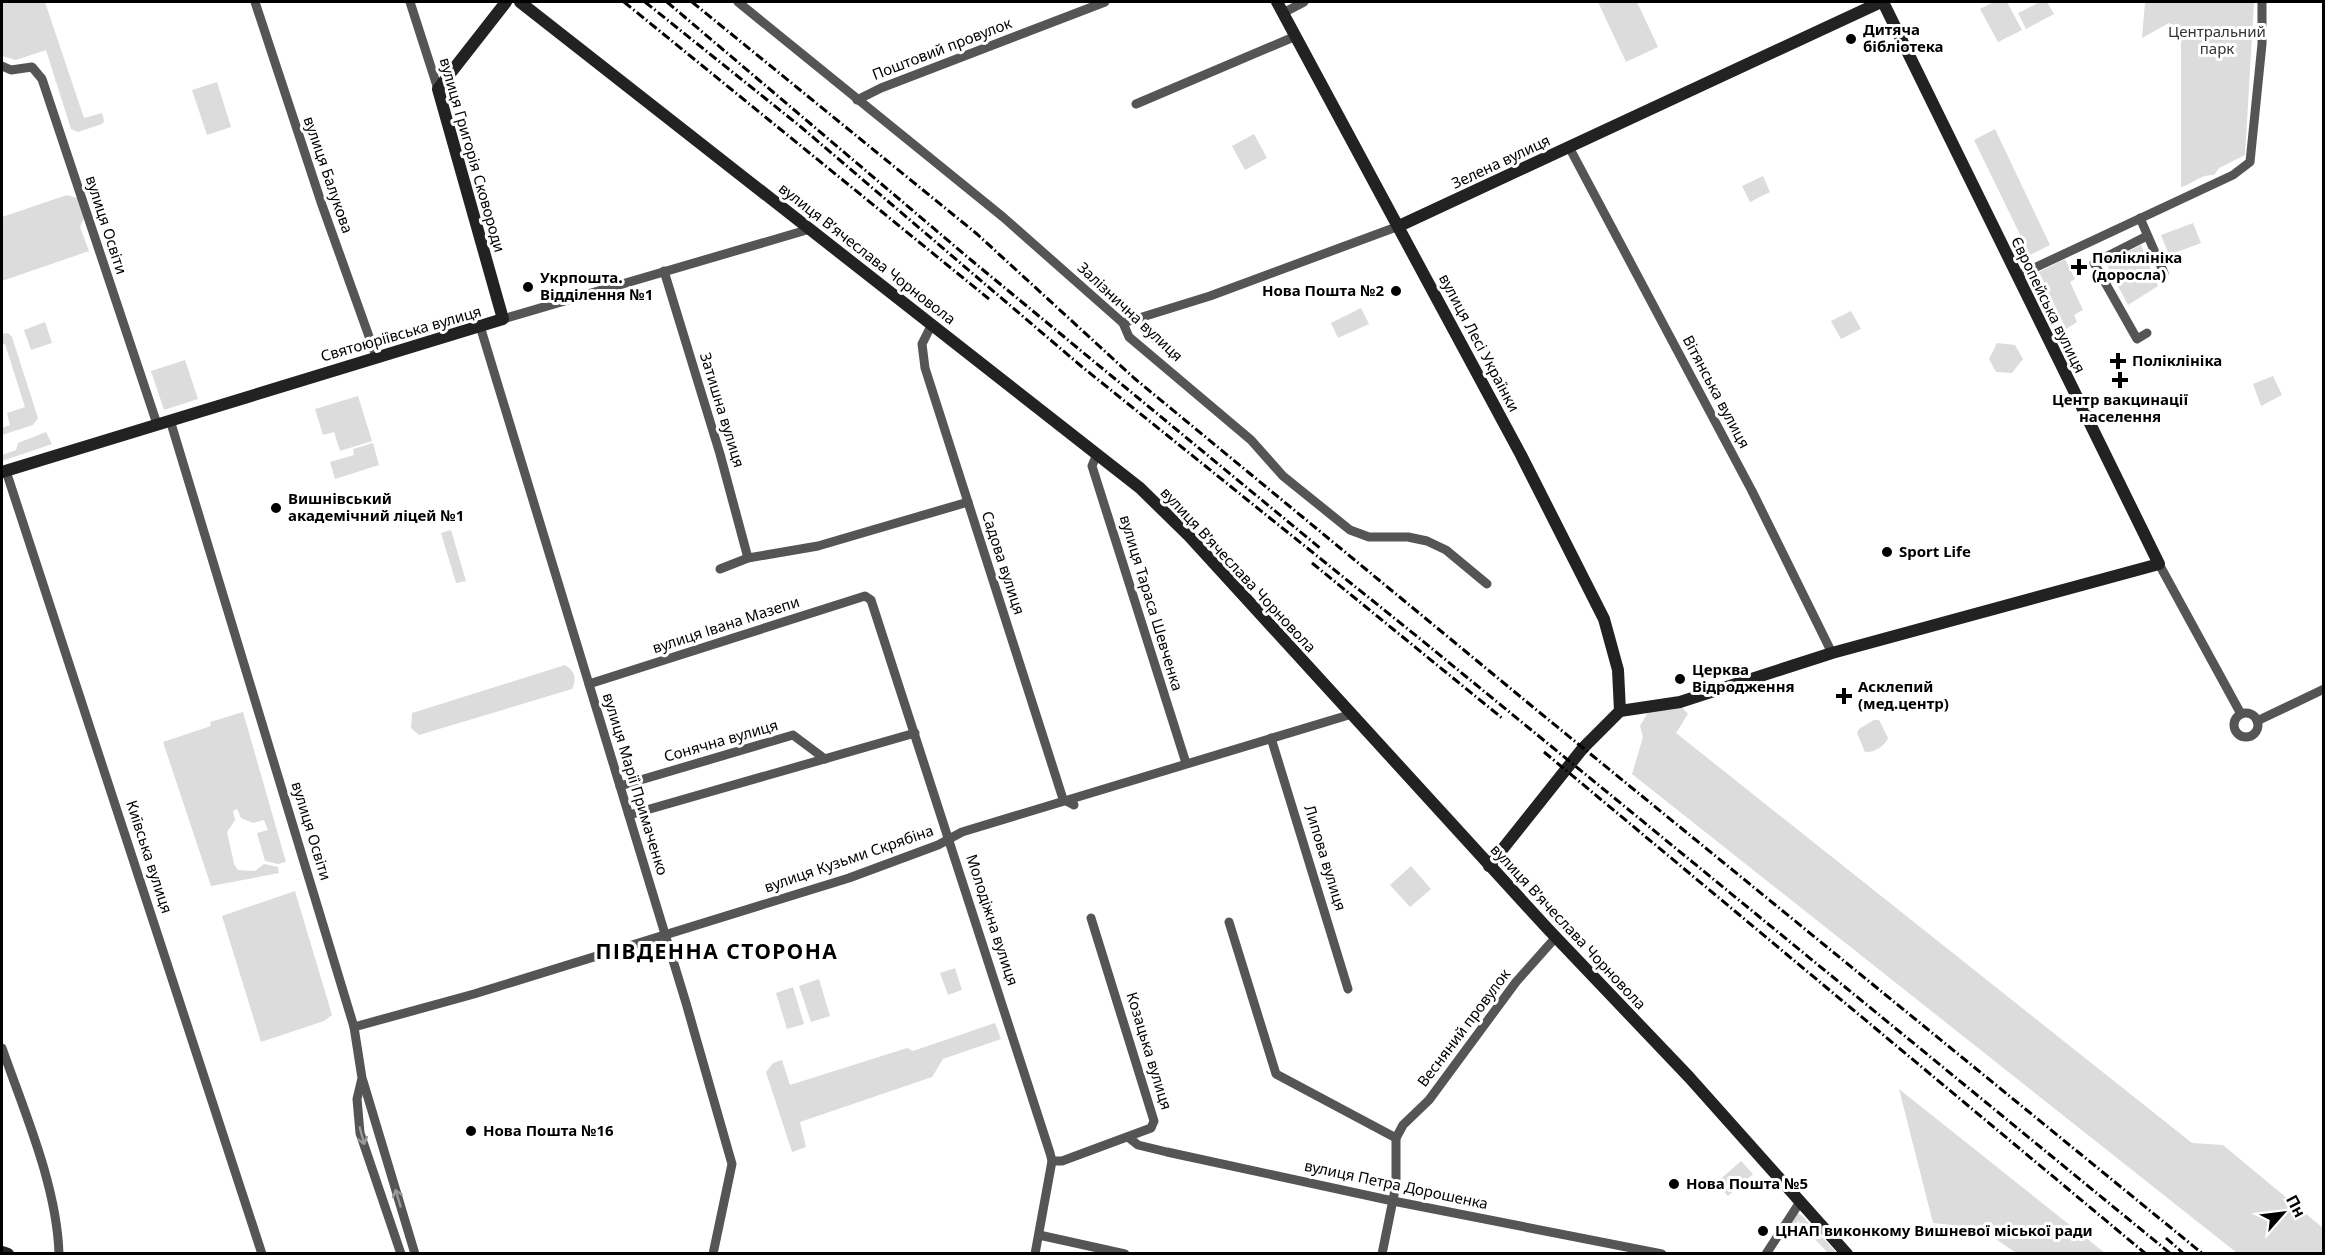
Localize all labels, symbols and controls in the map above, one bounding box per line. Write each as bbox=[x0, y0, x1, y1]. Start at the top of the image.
street label: Поштовий провулок bbox=[869, 12, 1014, 84]
place label: Дитяча бібліотека bbox=[1863, 19, 1944, 56]
park label: Центральний парк bbox=[2168, 21, 2266, 58]
marker: Дитяча бібліотека bbox=[1844, 32, 1858, 46]
street label: вулиця Григорія Сковороди bbox=[436, 55, 510, 254]
street label: вулиця Балукова bbox=[300, 114, 358, 236]
street label: Зелена вулиця bbox=[1448, 130, 1553, 193]
street label: вулиця Освіти bbox=[82, 173, 132, 277]
street label: вулиця Вʼячеслава Чорновола bbox=[775, 178, 960, 329]
street label: Європейська вулиця bbox=[2007, 233, 2091, 376]
place label: Поліклініка (доросла) bbox=[2092, 247, 2182, 284]
street label: Залізнична вулиця bbox=[1074, 257, 1188, 365]
marker: Поліклініка (доросла) bbox=[2070, 258, 2088, 276]
place label: Укрпошта. Відділення №1 bbox=[540, 267, 653, 304]
street label: вулиця Лесі Українки bbox=[1435, 270, 1525, 415]
marker: Укрпошта. Відділення №1 bbox=[521, 280, 535, 294]
place label: Нова Пошта №2 bbox=[1262, 280, 1384, 300]
marker: Нова Пошта №2 bbox=[1389, 284, 1403, 298]
street label: Святоюріївська вулиця bbox=[318, 300, 483, 366]
street label: Вітянська вулиця bbox=[1679, 332, 1755, 451]
street label: Затишна вулиця bbox=[696, 350, 750, 470]
place label: Поліклініка bbox=[2132, 350, 2222, 370]
marker: Поліклініка bbox=[2109, 352, 2127, 370]
marker: Центр вакцинації населення bbox=[2111, 371, 2129, 389]
place label: Центр вакцинації населення bbox=[2052, 389, 2188, 426]
street label: вулиця Вʼячеслава Чорновола bbox=[1157, 482, 1321, 656]
place label: Вишнівський академічний ліцей №1 bbox=[288, 488, 464, 525]
marker: Вишнівський академічний ліцей №1 bbox=[269, 501, 283, 515]
street label: Садова вулиця bbox=[978, 508, 1030, 617]
street label: вулиця Тараса Шевченка bbox=[1116, 512, 1188, 693]
place label: Sport Life bbox=[1899, 541, 1971, 561]
marker: Sport Life bbox=[1880, 545, 1894, 559]
street label: вулиця Івана Мазепи bbox=[650, 591, 802, 657]
place label: Церква Відродження bbox=[1692, 659, 1795, 696]
marker: Церква Відродження bbox=[1673, 672, 1687, 686]
place label: Асклепий (мед.центр) bbox=[1858, 676, 1949, 713]
marker: Асклепий (мед.центр) bbox=[1835, 687, 1853, 705]
street label: вулиця Марії Примаченко bbox=[599, 690, 673, 878]
street label: Сонячна вулиця bbox=[661, 714, 780, 766]
street label: вулиця Освіти bbox=[287, 779, 337, 883]
street label: Київська вулиця bbox=[122, 798, 178, 916]
street label: Липова вулиця bbox=[1300, 802, 1352, 913]
street label: вулиця Кузьми Скрябіна bbox=[761, 820, 936, 896]
street label: вулиця Вʼячеслава Чорновола bbox=[1487, 839, 1651, 1013]
street label: Молодіжна вулиця bbox=[962, 851, 1024, 988]
district label: ПІВДЕННА СТОРОНА bbox=[596, 937, 838, 965]
street label: Весняний провулок bbox=[1412, 964, 1514, 1091]
street label: Козацька вулиця bbox=[1123, 989, 1177, 1112]
place label: Нова Пошта №16 bbox=[483, 1120, 614, 1140]
marker: Нова Пошта №16 bbox=[464, 1124, 478, 1138]
one-way arrow bbox=[356, 1126, 368, 1145]
street label: вулиця Петра Дорошенка bbox=[1303, 1155, 1490, 1213]
place label: Нова Пошта №5 bbox=[1686, 1173, 1808, 1193]
marker: Нова Пошта №5 bbox=[1667, 1177, 1681, 1191]
north arrow bbox=[2253, 1183, 2313, 1243]
one-way arrow bbox=[392, 1189, 403, 1208]
text: Пн bbox=[2281, 1191, 2311, 1221]
place label: ЦНАП виконкому Вишневої міської ради bbox=[1775, 1220, 2093, 1240]
marker: ЦНАП виконкому Вишневої міської ради bbox=[1756, 1224, 1770, 1238]

